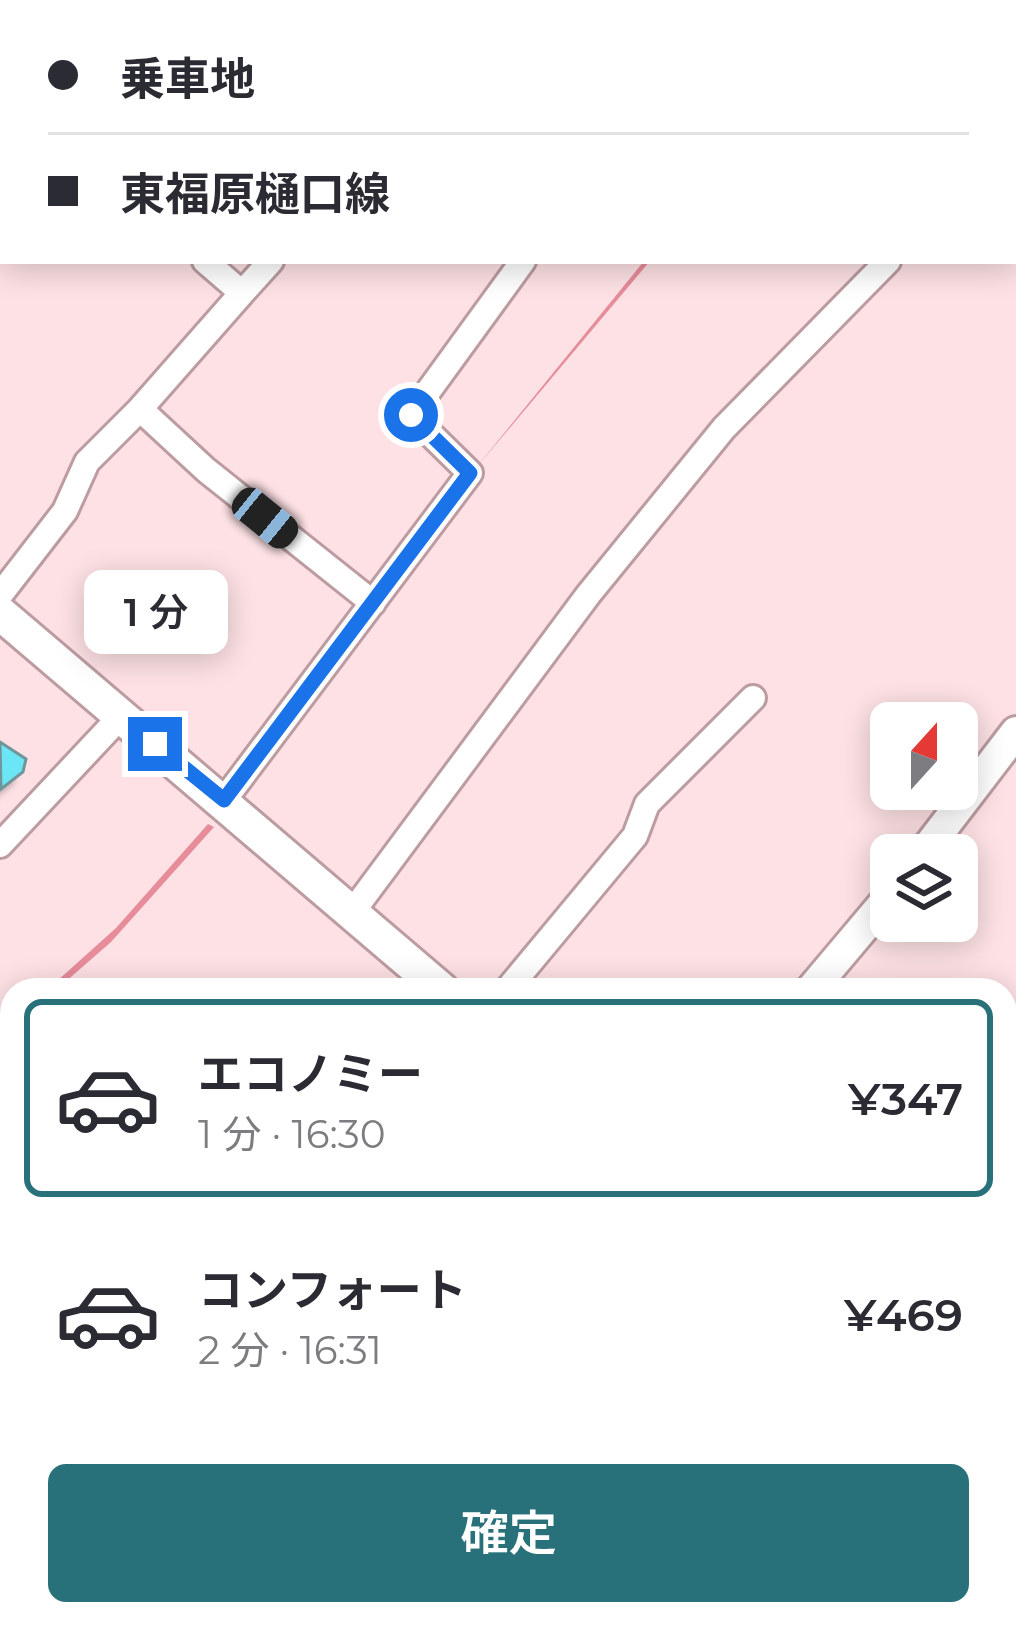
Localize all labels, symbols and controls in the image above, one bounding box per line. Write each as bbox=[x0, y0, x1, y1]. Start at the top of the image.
text: 乗車地 bbox=[120, 51, 255, 106]
text: 東福原樋口線 bbox=[120, 166, 390, 221]
route start bbox=[384, 388, 438, 442]
car bbox=[226, 481, 304, 555]
callout: 1 分 bbox=[83, 570, 227, 654]
text: 1 分 bbox=[124, 588, 188, 636]
north arrow bbox=[870, 702, 978, 810]
map controls bbox=[870, 702, 978, 942]
route end bbox=[128, 717, 182, 771]
button: layers bbox=[870, 834, 978, 942]
icon: car bbox=[54, 1044, 162, 1152]
text: エコノミー bbox=[198, 1046, 423, 1101]
text: ¥347 bbox=[848, 1071, 963, 1126]
text: 1 分 · 16:30 bbox=[198, 1110, 385, 1158]
icon: car bbox=[54, 1260, 162, 1368]
text: コンフォート bbox=[198, 1262, 467, 1317]
text: ¥469 bbox=[844, 1287, 963, 1342]
text: 2 分 · 16:31 bbox=[198, 1326, 382, 1374]
button: 確定 bbox=[48, 1464, 969, 1602]

